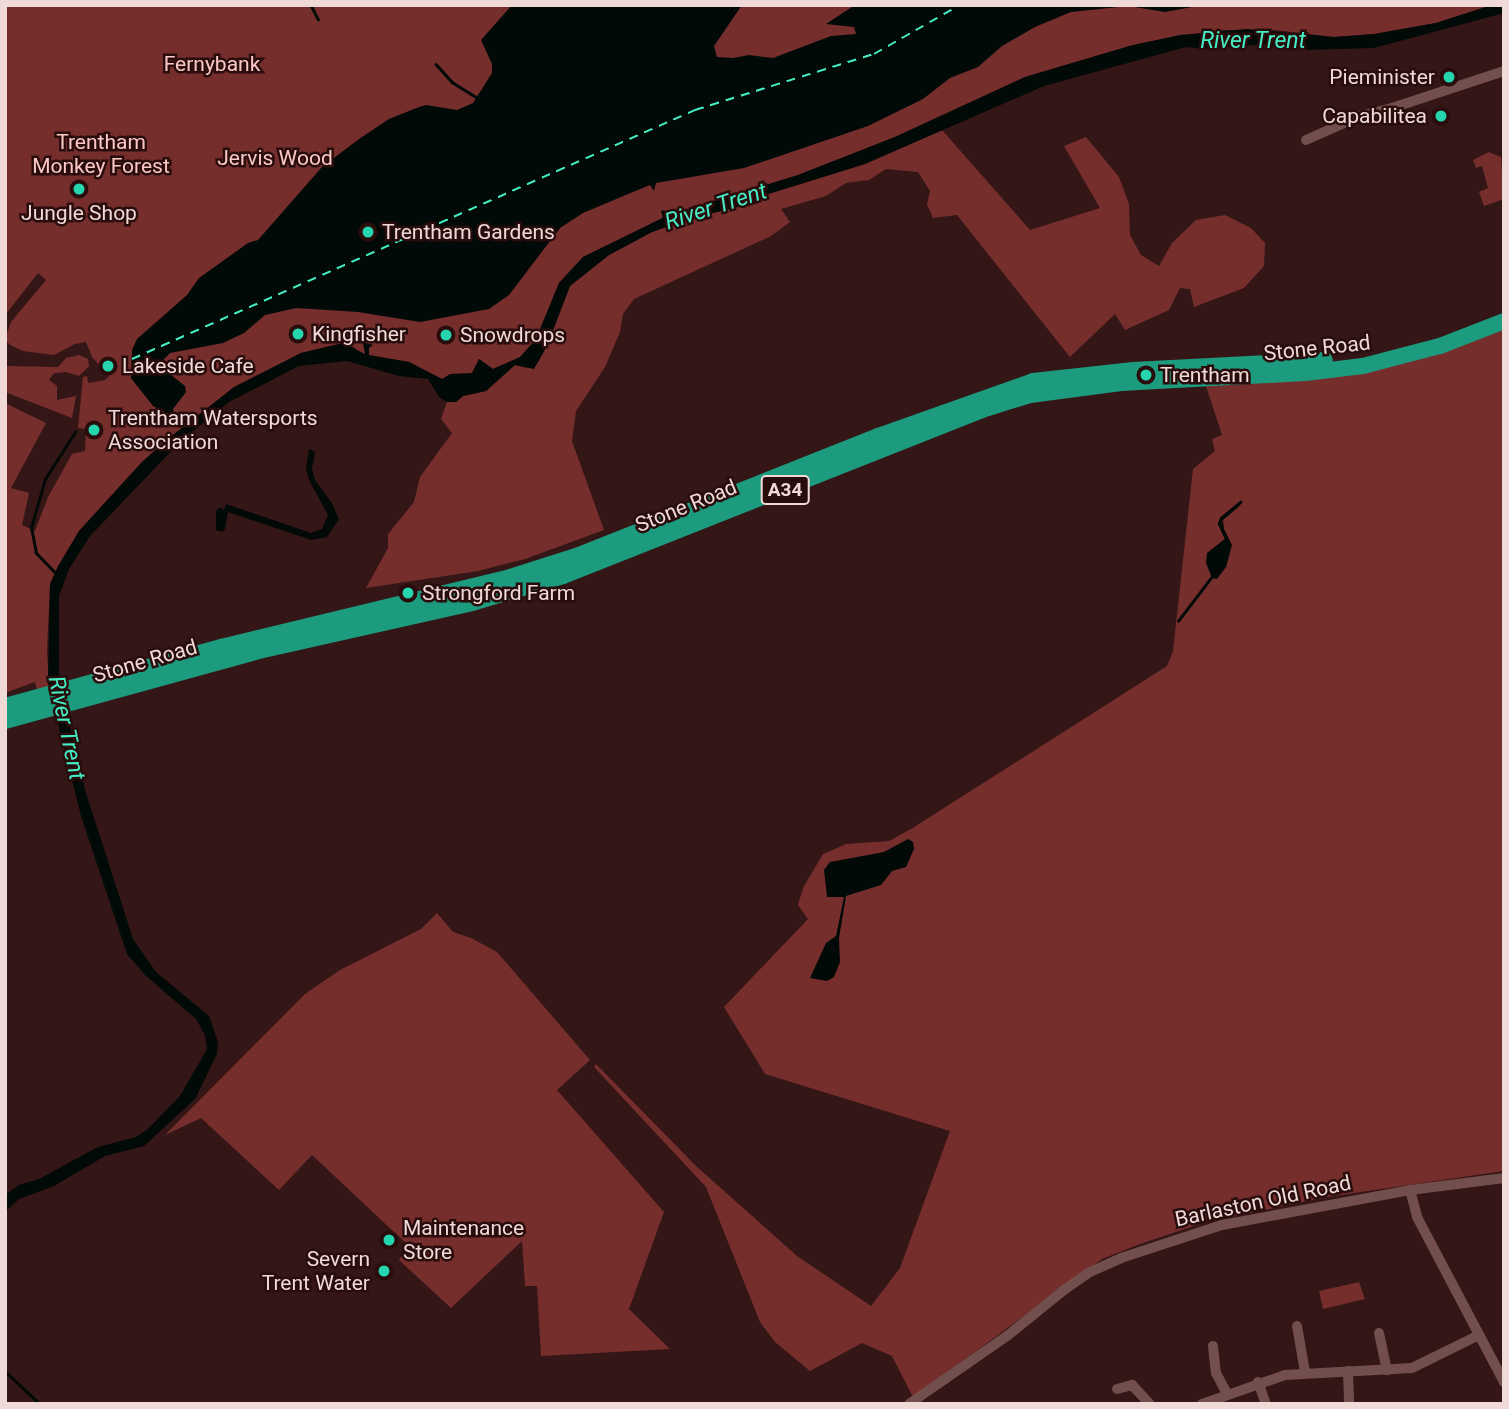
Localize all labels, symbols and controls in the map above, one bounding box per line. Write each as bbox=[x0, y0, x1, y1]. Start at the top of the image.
water label: River Trent bbox=[1200, 27, 1306, 55]
park label: Fernybank bbox=[164, 51, 260, 77]
place label: Pieminister bbox=[1329, 64, 1435, 90]
marker: Pieminister bbox=[1441, 69, 1457, 85]
place label: Capabilitea bbox=[1322, 103, 1427, 129]
marker: Capabilitea bbox=[1433, 108, 1449, 124]
park label: Trentham Monkey Forest bbox=[32, 129, 170, 179]
park label: Jervis Wood bbox=[217, 145, 333, 171]
water label: River Trent bbox=[661, 177, 771, 237]
marker: Jungle Shop bbox=[71, 181, 87, 197]
place label: Jungle Shop bbox=[21, 200, 137, 226]
place label: Trentham Gardens bbox=[382, 219, 555, 245]
marker: Trentham Gardens bbox=[360, 224, 376, 240]
place label: Kingfisher bbox=[312, 321, 406, 347]
place label: Snowdrops bbox=[460, 322, 565, 348]
marker: Kingfisher bbox=[290, 326, 306, 342]
marker: Snowdrops bbox=[438, 327, 454, 343]
street label: Stone Road bbox=[1262, 330, 1372, 366]
place label: Lakeside Cafe bbox=[122, 353, 254, 379]
marker: Lakeside Cafe bbox=[100, 358, 116, 374]
place label: Trentham bbox=[1160, 362, 1250, 388]
marker: Trentham bbox=[1138, 367, 1154, 383]
place label: Trentham Watersports Association bbox=[108, 405, 318, 455]
marker: Trentham Watersports Association bbox=[86, 422, 102, 438]
street label: Stone Road bbox=[632, 474, 740, 538]
road number: A34 bbox=[760, 475, 810, 505]
place label: Strongford Farm bbox=[422, 580, 575, 606]
marker: Strongford Farm bbox=[400, 585, 416, 601]
street label: Stone Road bbox=[90, 634, 200, 688]
water label: River Trent bbox=[41, 673, 91, 783]
street label: Barlaston Old Road bbox=[1173, 1170, 1353, 1232]
place label: Maintenance Store bbox=[403, 1215, 524, 1265]
marker: Maintenance Store bbox=[381, 1232, 397, 1248]
place label: Severn Trent Water bbox=[262, 1246, 370, 1296]
marker: Severn Trent Water bbox=[376, 1263, 392, 1279]

